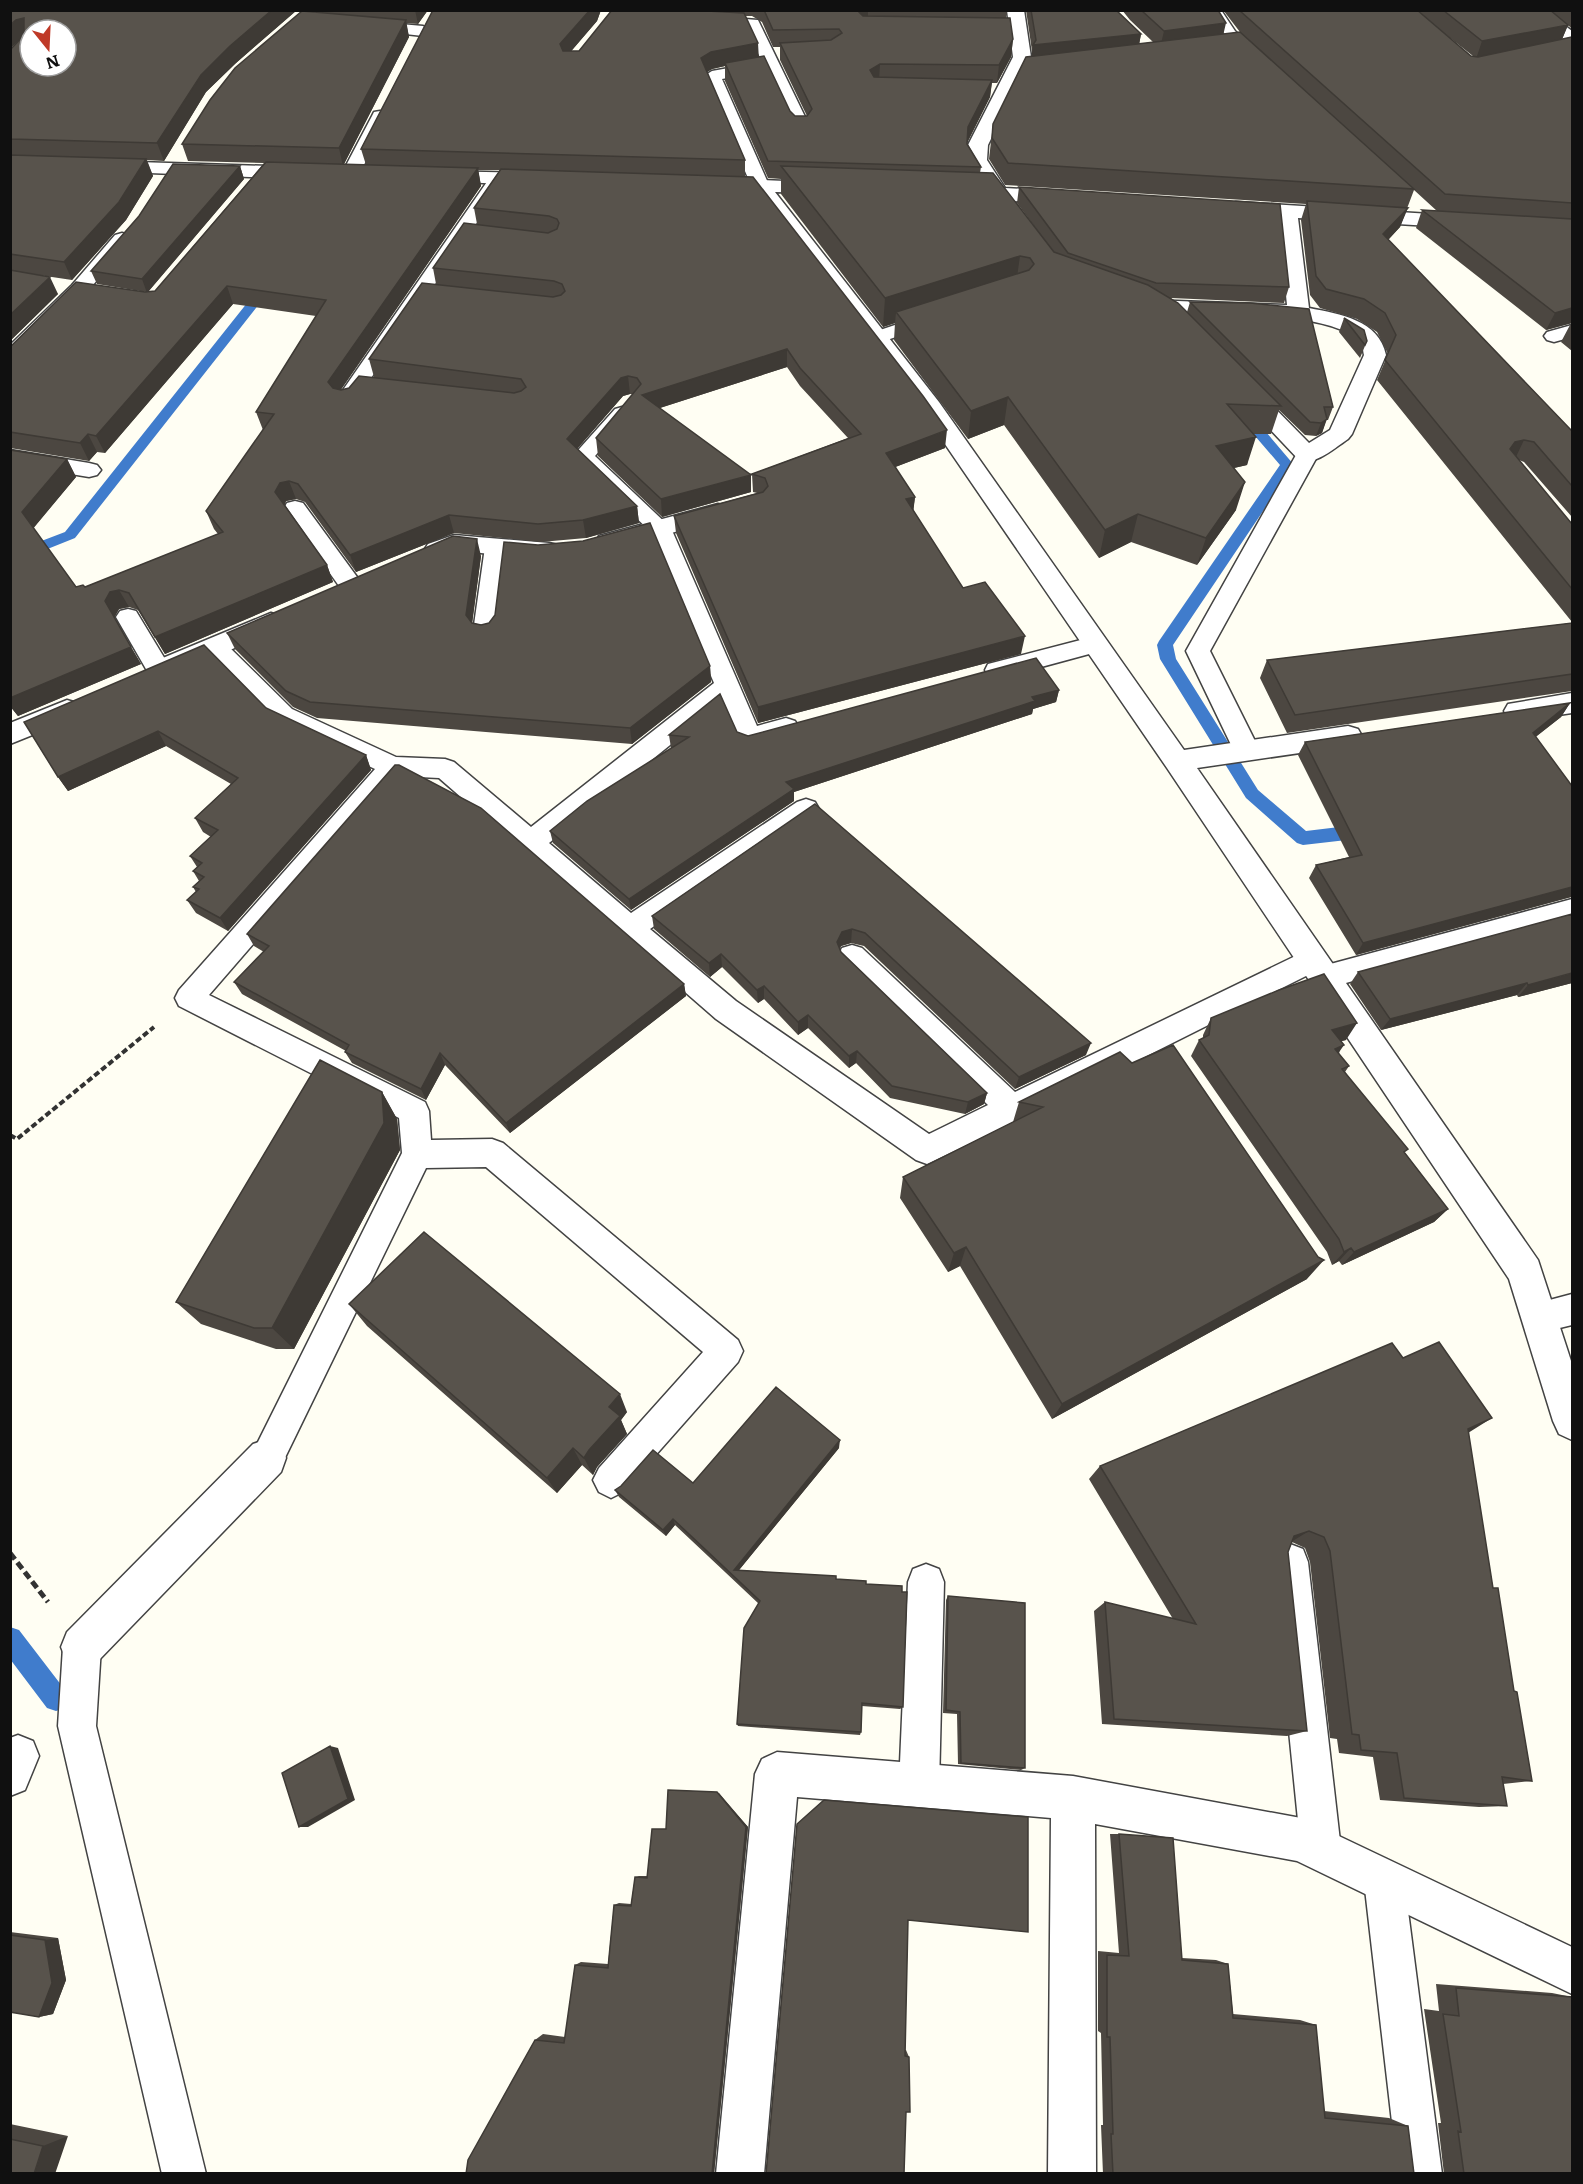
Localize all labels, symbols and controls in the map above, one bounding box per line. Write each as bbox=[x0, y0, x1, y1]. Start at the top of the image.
north arrow bbox=[18, 18, 78, 78]
text: N bbox=[43, 50, 63, 77]

